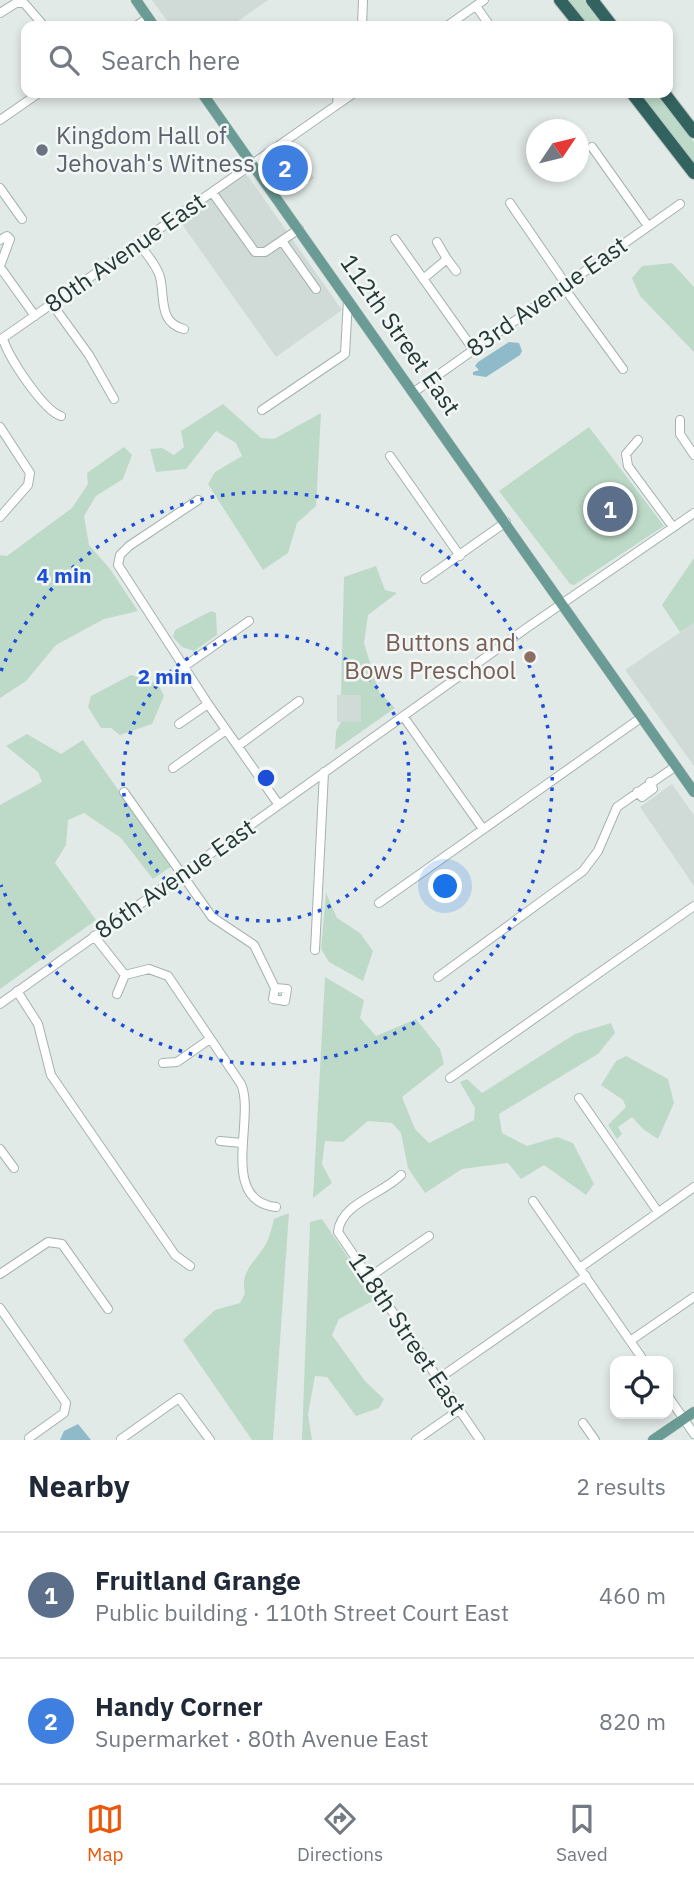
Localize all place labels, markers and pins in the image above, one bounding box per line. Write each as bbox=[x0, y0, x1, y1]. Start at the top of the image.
place label: Kingdom Hall of Jehovah's Witness bbox=[56, 119, 255, 179]
marker: Kingdom Hall of Jehovah's Witness bbox=[34, 142, 50, 158]
pin: 2 bbox=[262, 142, 308, 194]
pin: 1 bbox=[587, 483, 633, 535]
place label: Buttons and Bows Preschool bbox=[344, 626, 516, 686]
marker: Buttons and Bows Preschool bbox=[522, 649, 538, 665]
centre of rings bbox=[254, 766, 278, 790]

